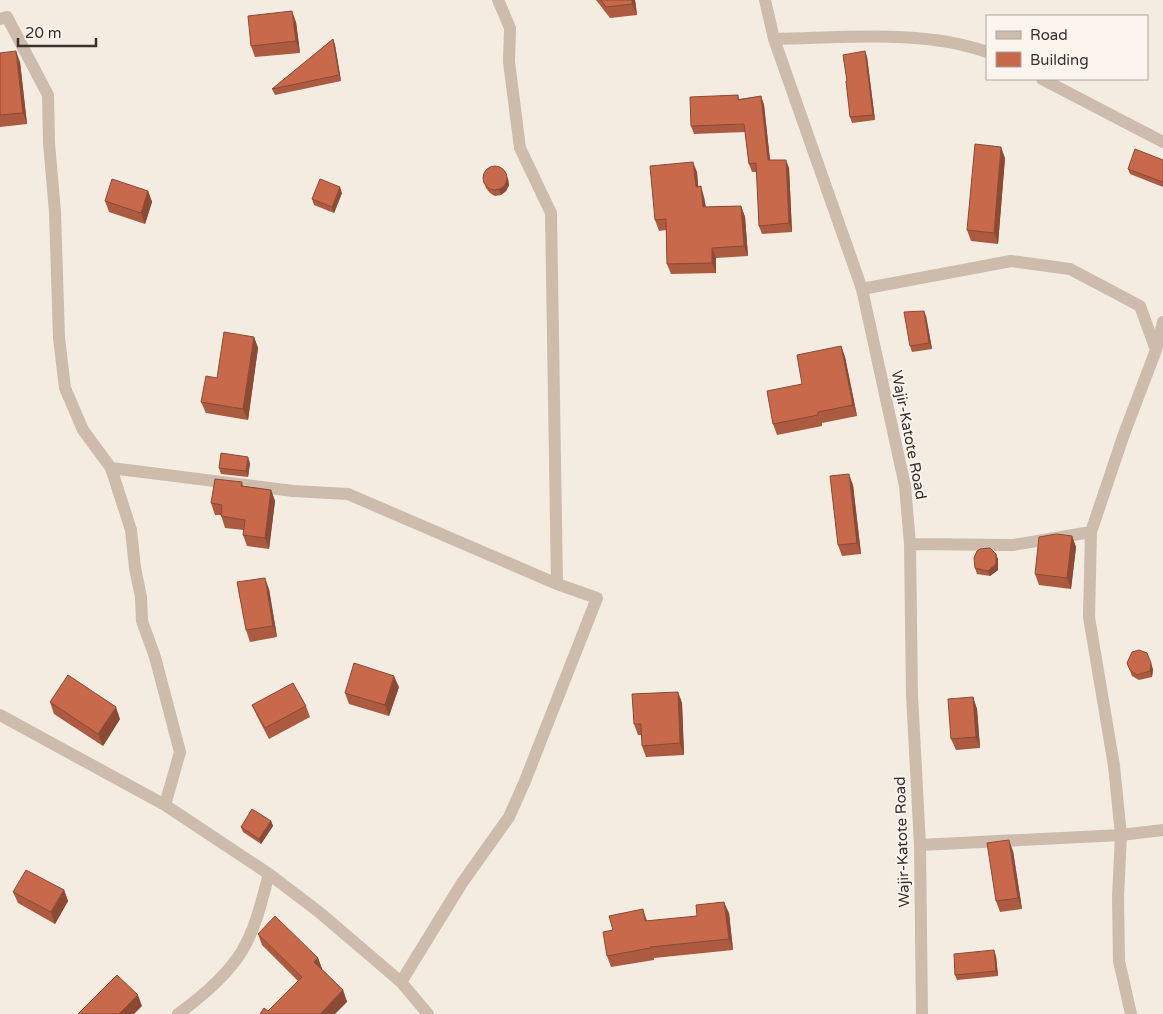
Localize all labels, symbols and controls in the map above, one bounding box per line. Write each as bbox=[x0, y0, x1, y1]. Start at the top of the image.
scale bar bbox=[18, 15, 95, 47]
legend bbox=[986, 15, 1148, 80]
text: 20 m bbox=[25, 24, 62, 42]
text: Road bbox=[1030, 26, 1068, 44]
text: Building bbox=[1030, 51, 1089, 69]
street label: Wajir-Katote Road bbox=[888, 369, 930, 501]
street label: Wajir-Katote Road bbox=[891, 776, 913, 908]

